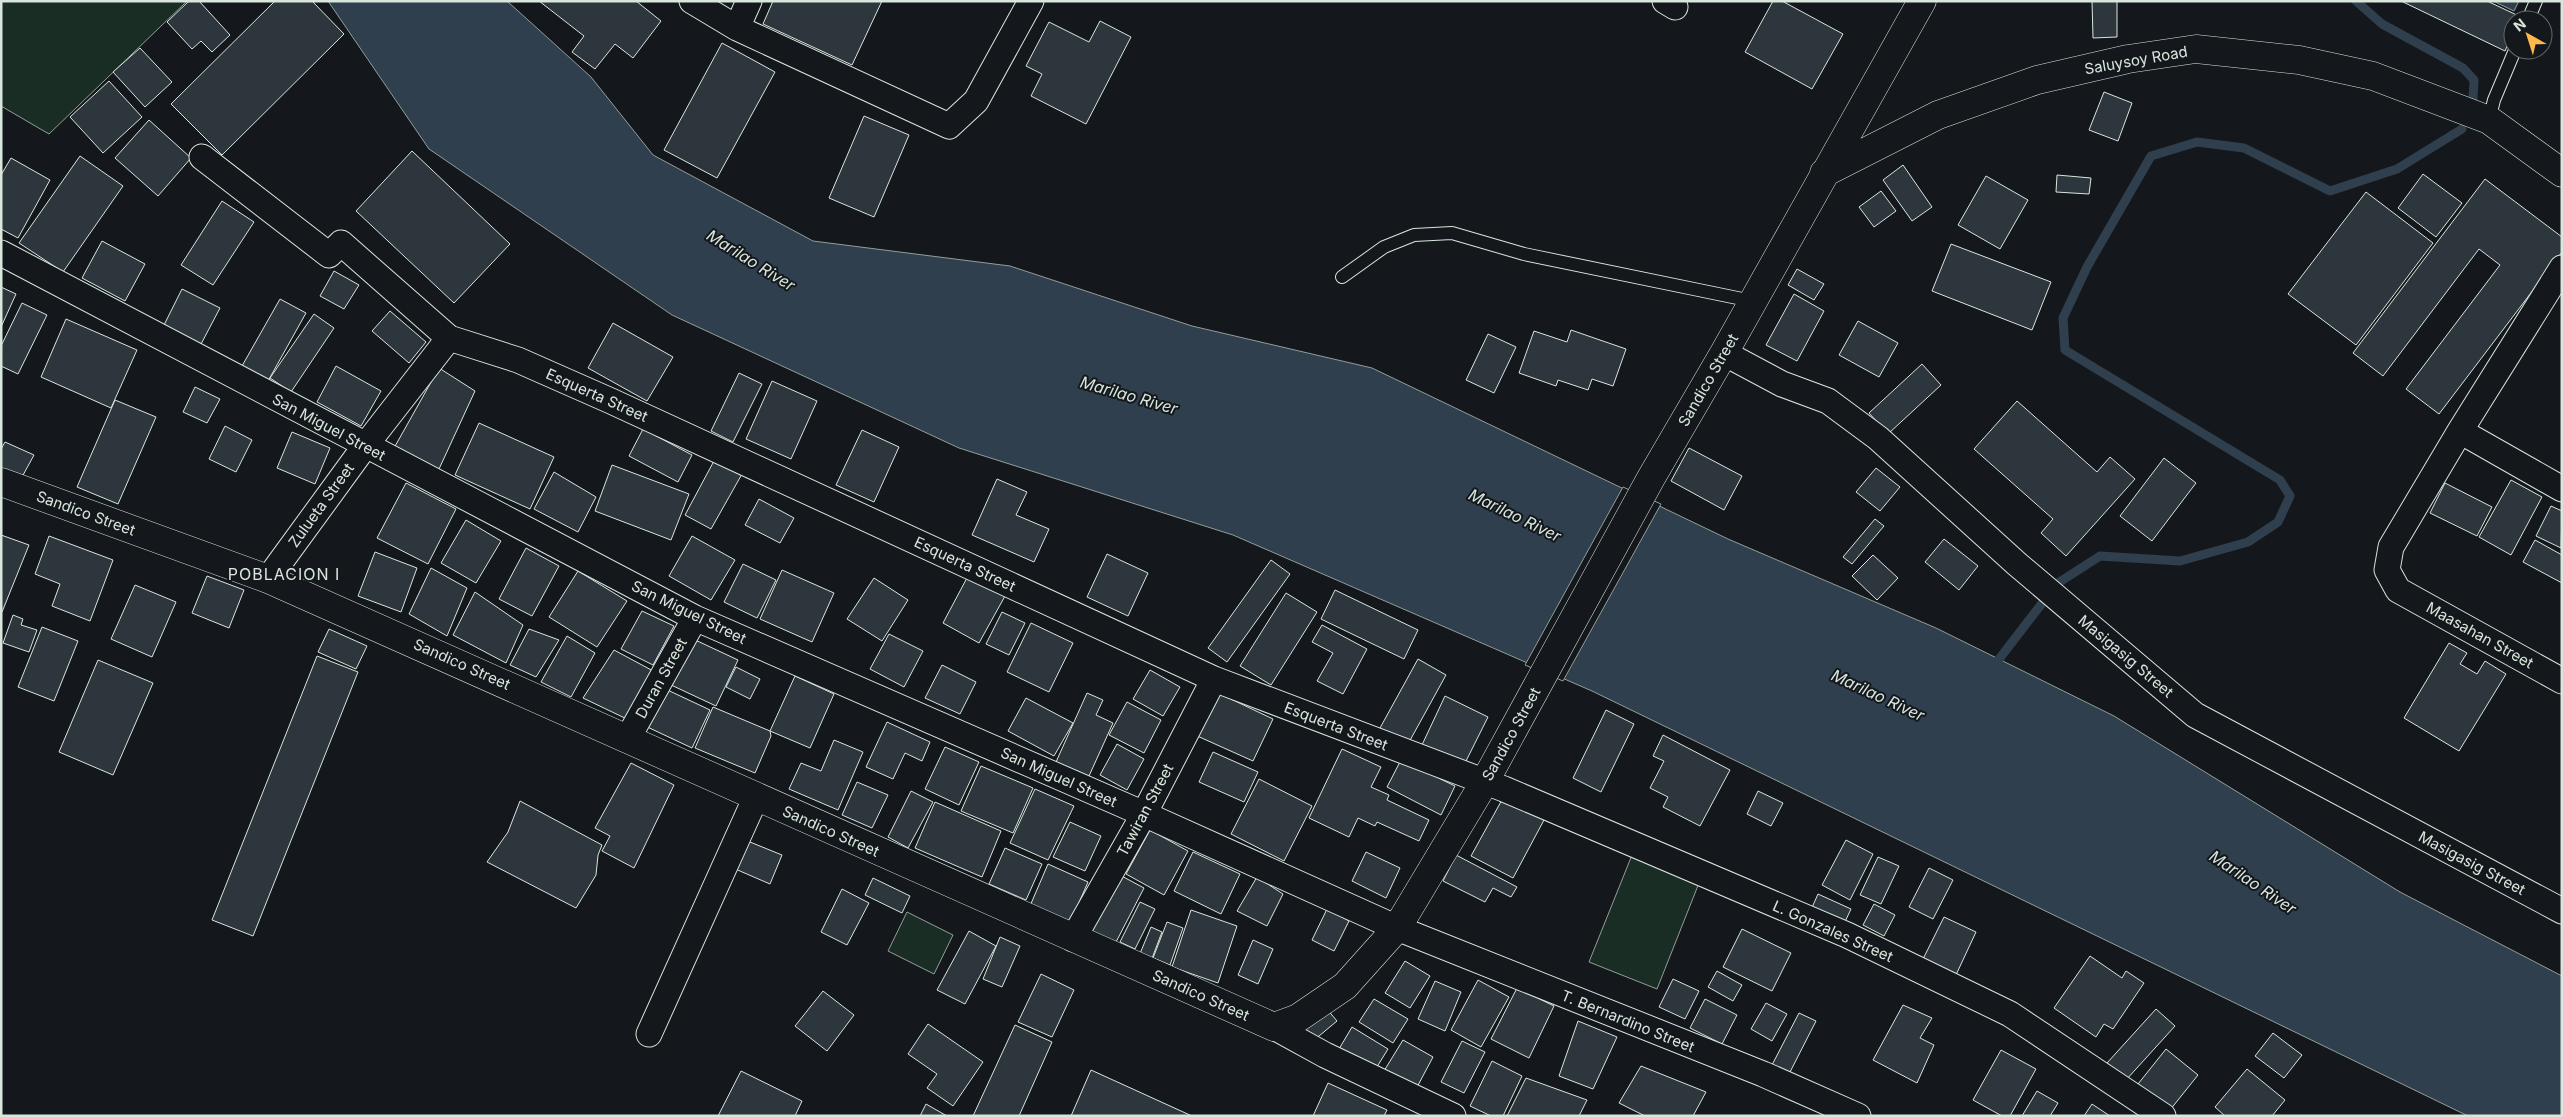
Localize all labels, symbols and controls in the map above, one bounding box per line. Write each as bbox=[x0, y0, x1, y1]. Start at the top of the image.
north arrow bbox=[2503, 10, 2553, 60]
text: N bbox=[2510, 15, 2529, 34]
street label: Saluysoy Road bbox=[2083, 42, 2189, 78]
water label: Marilao River bbox=[703, 225, 800, 296]
street label: Sandico Street bbox=[1674, 330, 1742, 430]
street label: Esquerta Street bbox=[543, 364, 651, 426]
water label: Marilao River bbox=[1078, 372, 1181, 419]
street label: San Miguel Street bbox=[269, 389, 389, 465]
street label: Zulueta Street bbox=[284, 459, 358, 551]
water label: Marilao River bbox=[1466, 484, 1565, 546]
street label: Sandico Street bbox=[34, 486, 138, 540]
street label: Esquerta Street bbox=[911, 532, 1019, 596]
district label: POBLACION I bbox=[228, 564, 340, 584]
street label: San Miguel Street bbox=[629, 576, 750, 648]
street label: Maasahan Street bbox=[2423, 598, 2537, 672]
street label: Masigasig Street bbox=[2075, 611, 2178, 701]
street label: Sandico Street bbox=[411, 634, 513, 694]
street label: Duran Street bbox=[631, 634, 691, 722]
water label: Marilao River bbox=[1828, 665, 1929, 726]
street label: Sandico Street bbox=[1478, 684, 1545, 784]
street label: Esquerta Street bbox=[1281, 697, 1391, 755]
street label: San Miguel Street bbox=[998, 743, 1120, 811]
street label: Tawiran Street bbox=[1113, 760, 1177, 860]
street label: Sandico Street bbox=[780, 801, 882, 861]
street label: Masigasig Street bbox=[2415, 827, 2529, 899]
water label: Marilao River bbox=[2206, 846, 2301, 919]
street label: L. Gonzales Street bbox=[1770, 896, 1896, 966]
street label: Sandico Street bbox=[1150, 965, 1252, 1025]
street label: T. Bernardino Street bbox=[1559, 986, 1698, 1056]

